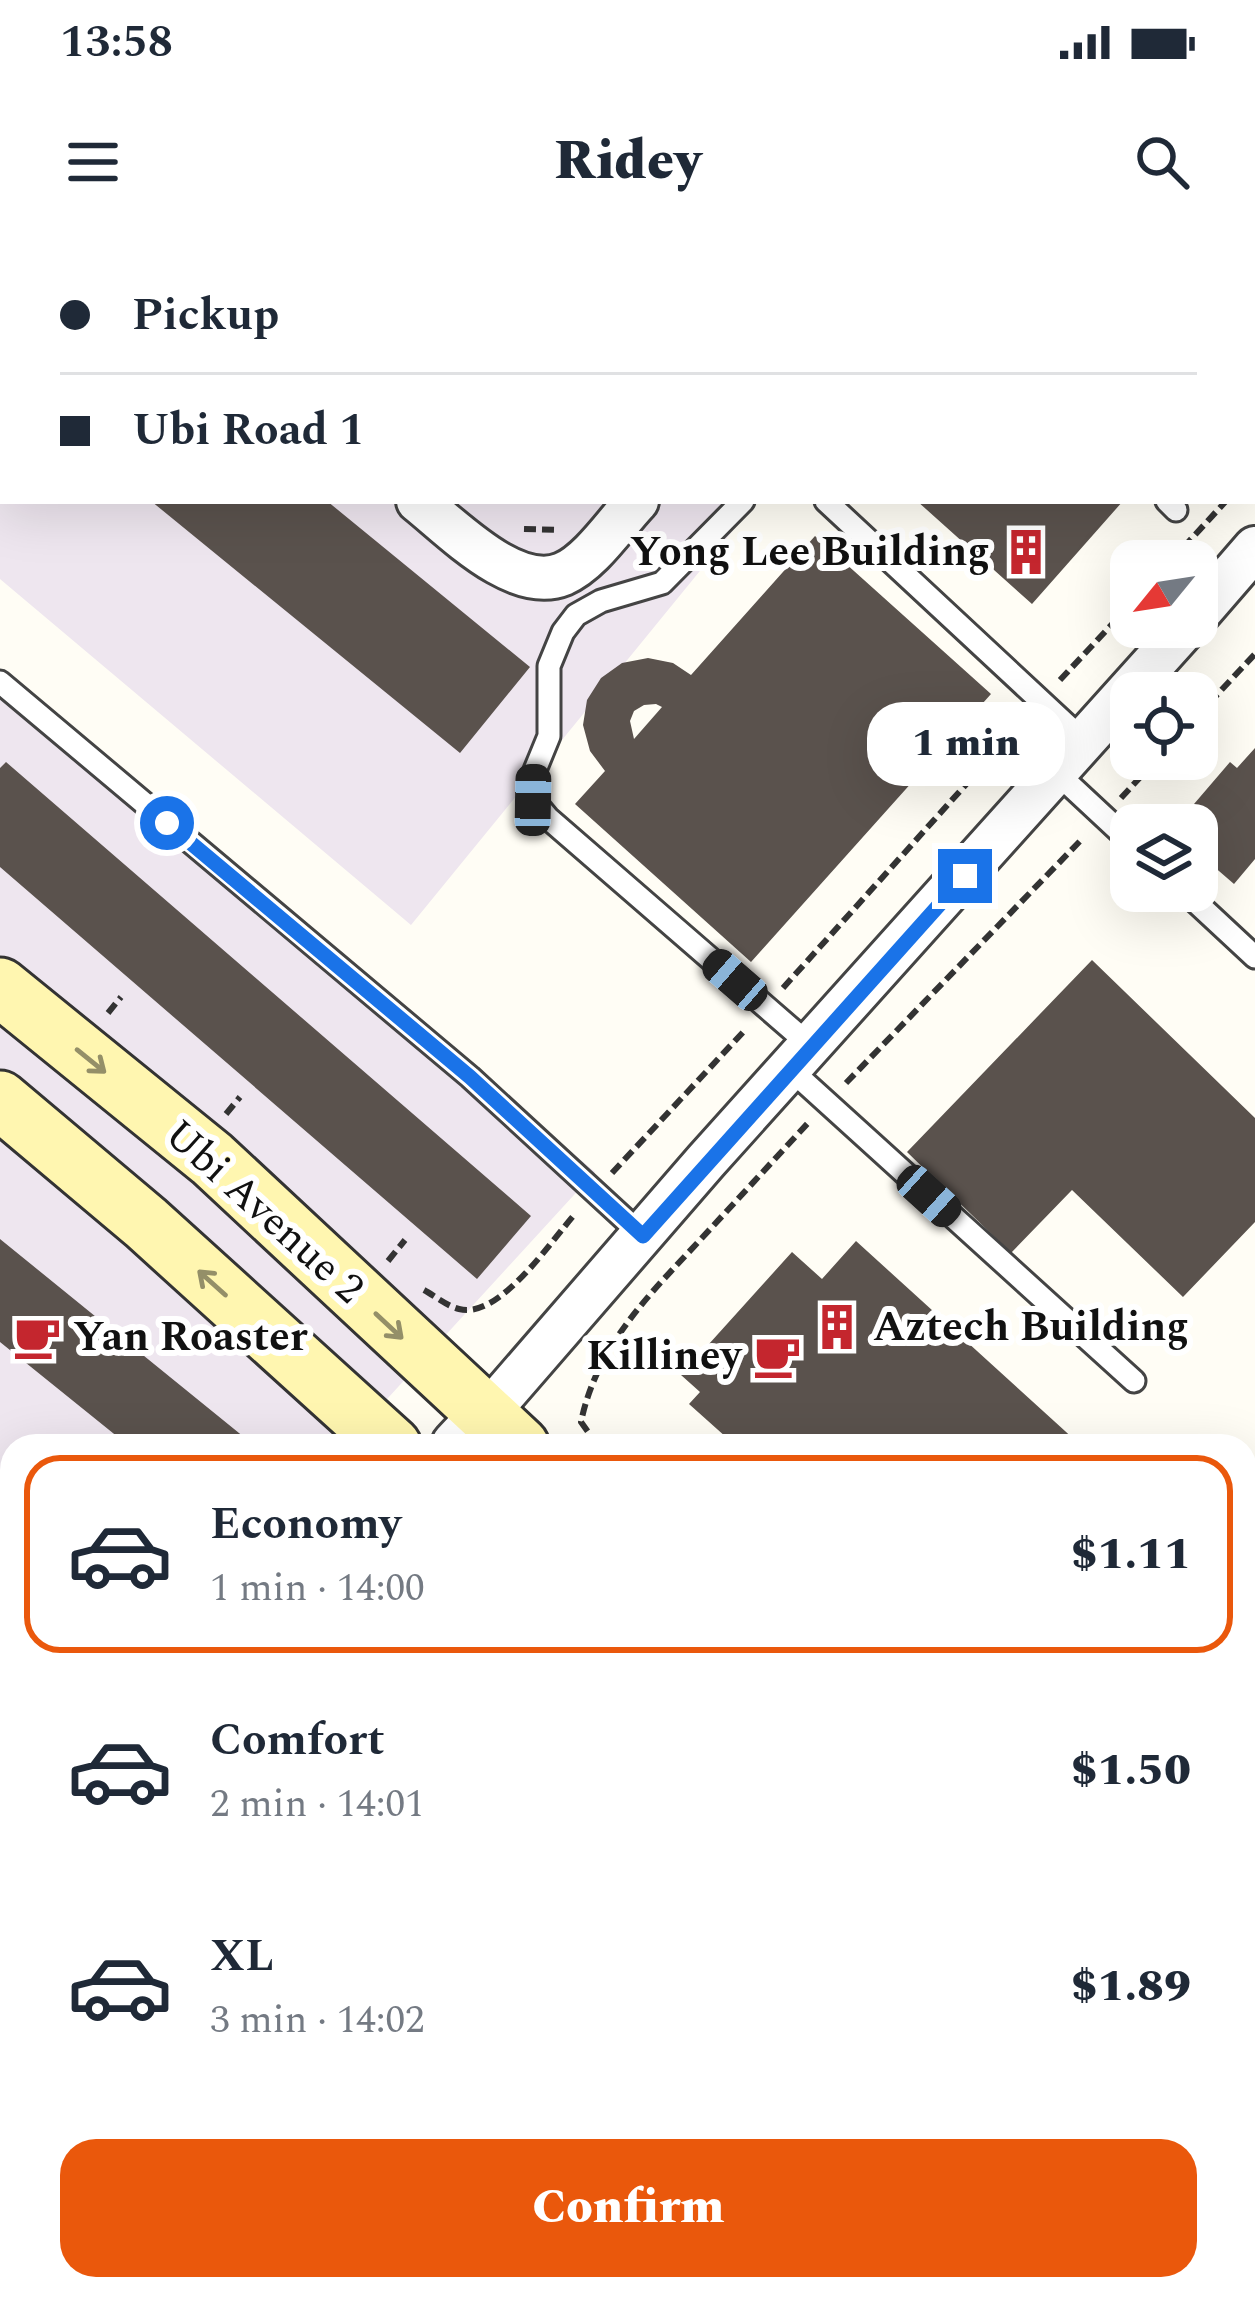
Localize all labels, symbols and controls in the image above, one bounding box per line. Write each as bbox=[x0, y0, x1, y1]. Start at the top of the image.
text: 13:58 bbox=[60, 8, 173, 77]
text: Ridey bbox=[554, 121, 701, 203]
icon: menu bbox=[60, 129, 126, 195]
icon: search bbox=[1129, 129, 1195, 195]
text: Pickup bbox=[132, 281, 279, 350]
text: Ubi Road 1 bbox=[132, 396, 365, 465]
place label: Yong Lee Building bbox=[630, 521, 990, 584]
building icon: Yong Lee Building bbox=[1001, 527, 1051, 577]
north arrow bbox=[1110, 540, 1218, 648]
map controls bbox=[1110, 540, 1218, 912]
button: locate bbox=[1110, 672, 1218, 780]
callout: 1 min bbox=[866, 702, 1064, 786]
text: 1 min bbox=[912, 714, 1020, 773]
car bbox=[514, 764, 552, 836]
route start bbox=[140, 796, 194, 850]
button: layers bbox=[1110, 804, 1218, 912]
route end bbox=[938, 849, 992, 903]
car bbox=[696, 943, 774, 1017]
one-way arrow bbox=[75, 1047, 106, 1074]
street label: Ubi Avenue 2 bbox=[150, 1105, 378, 1319]
car bbox=[890, 1159, 968, 1233]
one-way arrow bbox=[197, 1270, 228, 1297]
place label: Aztech Building bbox=[873, 1296, 1189, 1359]
building icon: Aztech Building bbox=[812, 1302, 862, 1352]
place label: Yan Roaster bbox=[73, 1306, 308, 1369]
one-way arrow bbox=[374, 1311, 404, 1339]
cafe icon: Yan Roaster bbox=[12, 1312, 62, 1362]
place label: Killiney bbox=[586, 1325, 743, 1388]
cafe icon: Killiney bbox=[752, 1331, 802, 1381]
text: Economy bbox=[210, 1490, 401, 1559]
icon: car bbox=[66, 1500, 174, 1608]
text: $1.11 bbox=[1070, 1520, 1191, 1589]
text: 1 min · 14:00 bbox=[210, 1559, 425, 1618]
text: Comfort bbox=[210, 1706, 385, 1775]
icon: car bbox=[66, 1716, 174, 1824]
text: $1.50 bbox=[1070, 1736, 1191, 1805]
text: 2 min · 14:01 bbox=[210, 1775, 425, 1834]
text: XL bbox=[210, 1922, 274, 1991]
icon: car bbox=[66, 1932, 174, 2040]
text: $1.89 bbox=[1070, 1952, 1191, 2021]
text: 3 min · 14:02 bbox=[210, 1991, 425, 2050]
button: Confirm bbox=[60, 2139, 1197, 2277]

